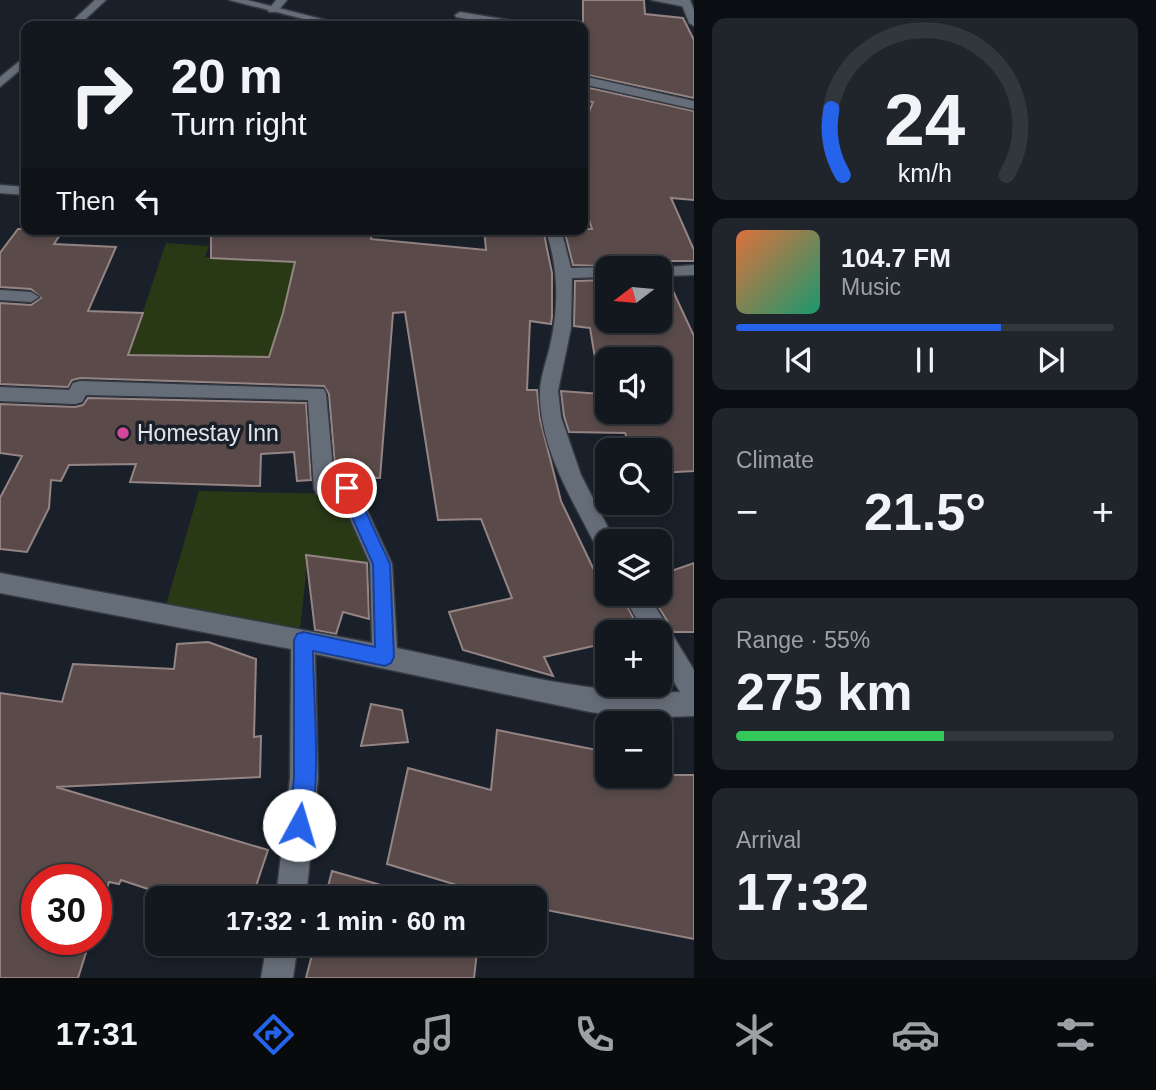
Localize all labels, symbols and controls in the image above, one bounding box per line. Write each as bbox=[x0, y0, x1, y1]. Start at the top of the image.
icon: right bbox=[56, 49, 147, 140]
text: 20 m bbox=[171, 49, 283, 103]
text: 24 bbox=[885, 79, 966, 160]
text: Turn right bbox=[171, 106, 307, 142]
text: km/h bbox=[898, 159, 952, 187]
icon: left bbox=[129, 182, 167, 220]
text: Then bbox=[56, 186, 115, 216]
text: 104.7 FM bbox=[841, 243, 951, 273]
north arrow bbox=[595, 256, 672, 332]
map controls bbox=[595, 256, 672, 788]
text: Music bbox=[841, 274, 901, 300]
icon: previous bbox=[780, 341, 818, 379]
icon: pause bbox=[906, 341, 944, 379]
icon: next bbox=[1032, 341, 1070, 379]
button: sound bbox=[595, 347, 672, 424]
place label: Homestay Inn bbox=[137, 420, 279, 446]
marker: Homestay Inn bbox=[115, 425, 131, 441]
button: search bbox=[595, 438, 672, 515]
text: Climate bbox=[736, 447, 814, 473]
pin bbox=[317, 458, 377, 518]
icon: arrive bbox=[328, 469, 366, 507]
text: 21.5° bbox=[864, 483, 986, 541]
text: − bbox=[736, 491, 758, 533]
text: + bbox=[1092, 491, 1114, 533]
button: layers bbox=[595, 529, 672, 606]
button: + bbox=[595, 620, 672, 697]
text: Range · 55% bbox=[736, 627, 870, 653]
text: 275 km bbox=[736, 663, 912, 721]
button: − bbox=[595, 711, 672, 788]
position arrow bbox=[262, 788, 336, 862]
text: Arrival bbox=[736, 827, 801, 853]
text: 17:32 bbox=[736, 863, 869, 921]
speed limit sign: 30 bbox=[21, 864, 112, 955]
text: 17:32 · 1 min · 60 m bbox=[226, 906, 466, 936]
icon: directions bbox=[249, 1010, 298, 1059]
icon: music bbox=[409, 1010, 458, 1059]
icon: phone bbox=[570, 1010, 619, 1059]
icon: climate bbox=[730, 1010, 779, 1059]
icon: car bbox=[891, 1010, 940, 1059]
icon: filters bbox=[1051, 1010, 1100, 1059]
text: 17:31 bbox=[56, 1016, 138, 1052]

